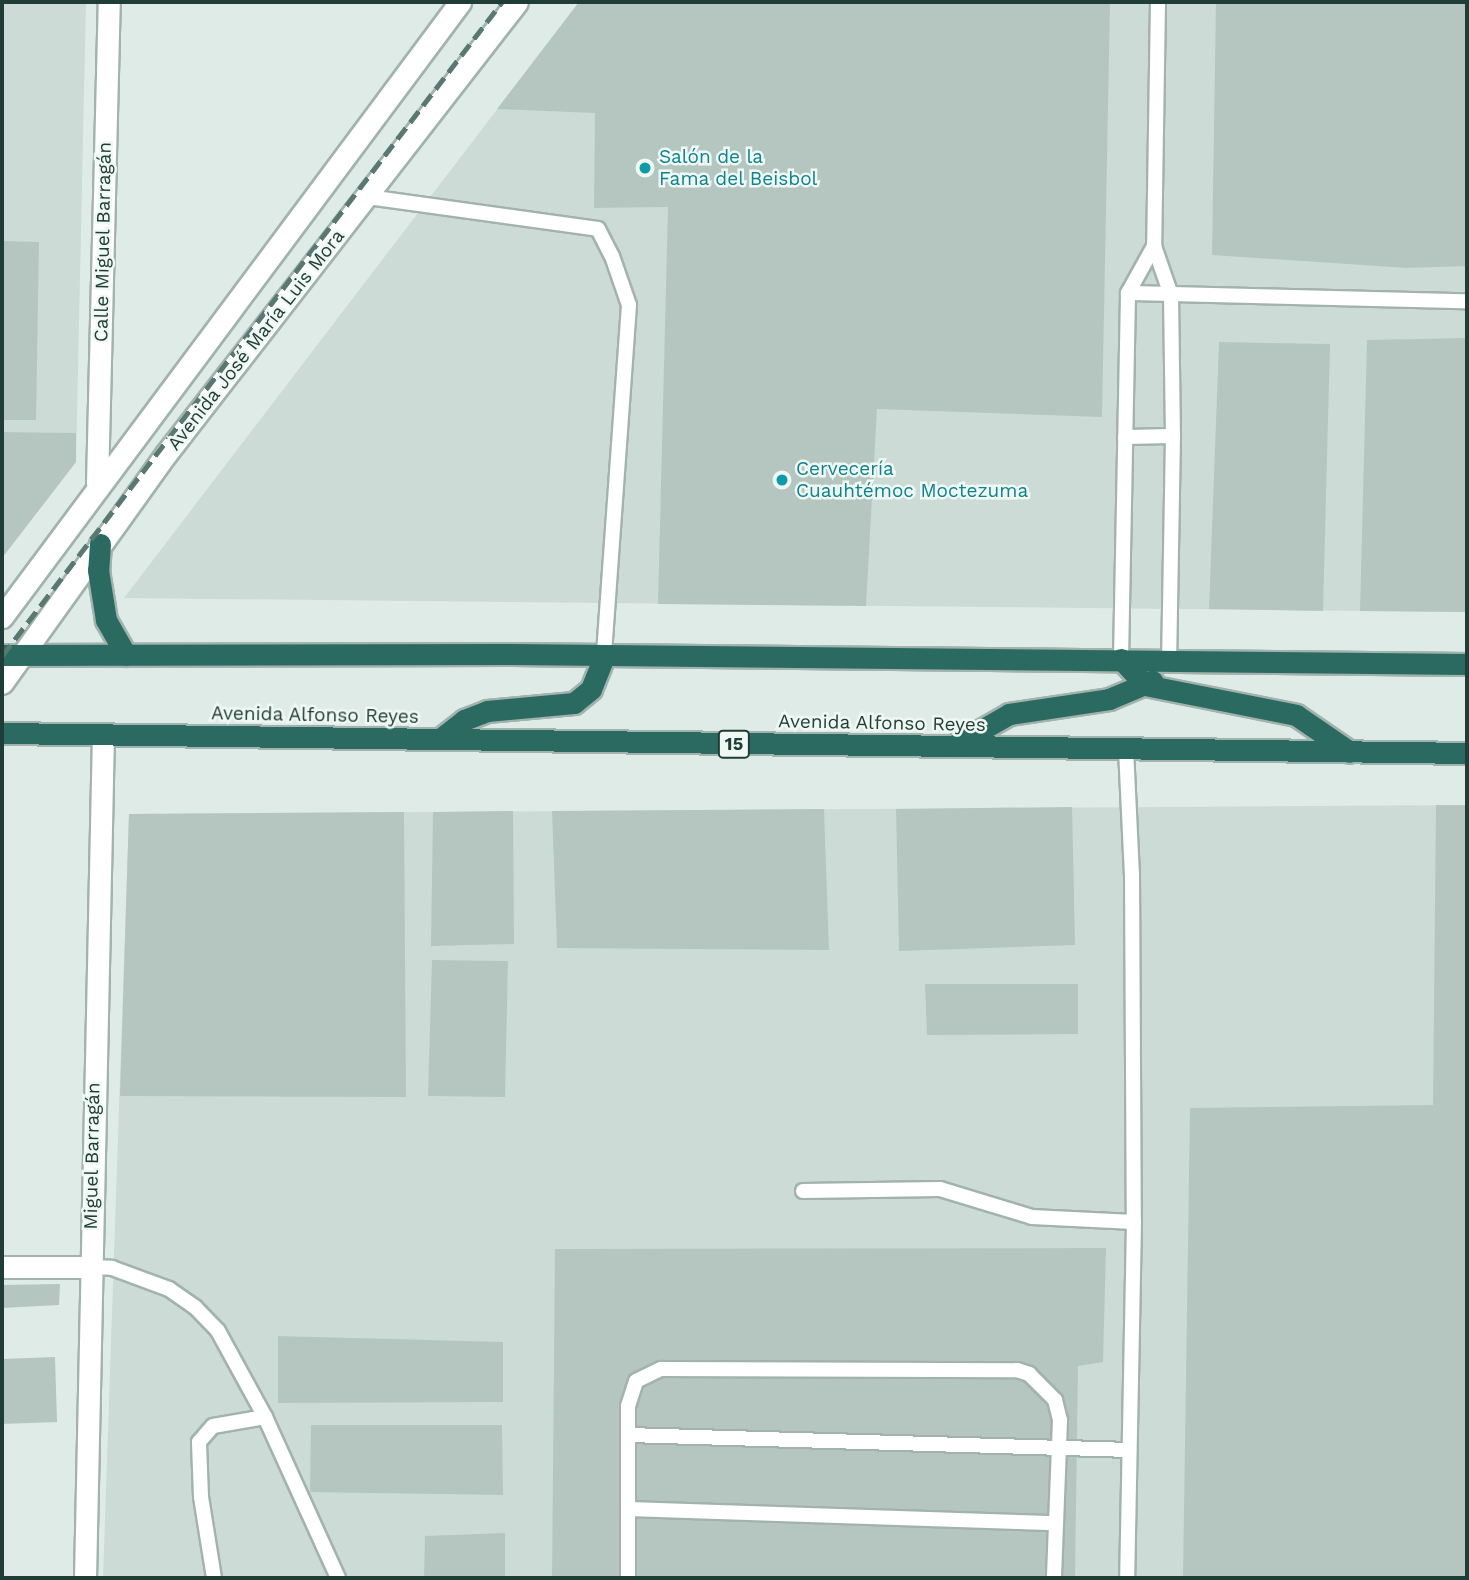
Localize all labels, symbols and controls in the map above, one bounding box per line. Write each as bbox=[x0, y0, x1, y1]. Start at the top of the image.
street label: Calle Miguel Barragán bbox=[90, 141, 116, 343]
place label: Salón de la Fama del Beisbol bbox=[659, 146, 818, 190]
marker: Salón de la Fama del Beisbol bbox=[637, 160, 653, 176]
street label: Avenida José María Luis Mora bbox=[162, 225, 350, 455]
place label: Cervecería Cuauhtémoc Moctezuma bbox=[796, 458, 1028, 502]
marker: Cervecería Cuauhtémoc Moctezuma bbox=[774, 472, 790, 488]
street label: Avenida Alfonso Reyes bbox=[210, 702, 420, 728]
street label: Avenida Alfonso Reyes bbox=[777, 710, 987, 736]
road number: 15 bbox=[716, 730, 752, 758]
street label: Miguel Barragán bbox=[79, 1082, 105, 1230]

